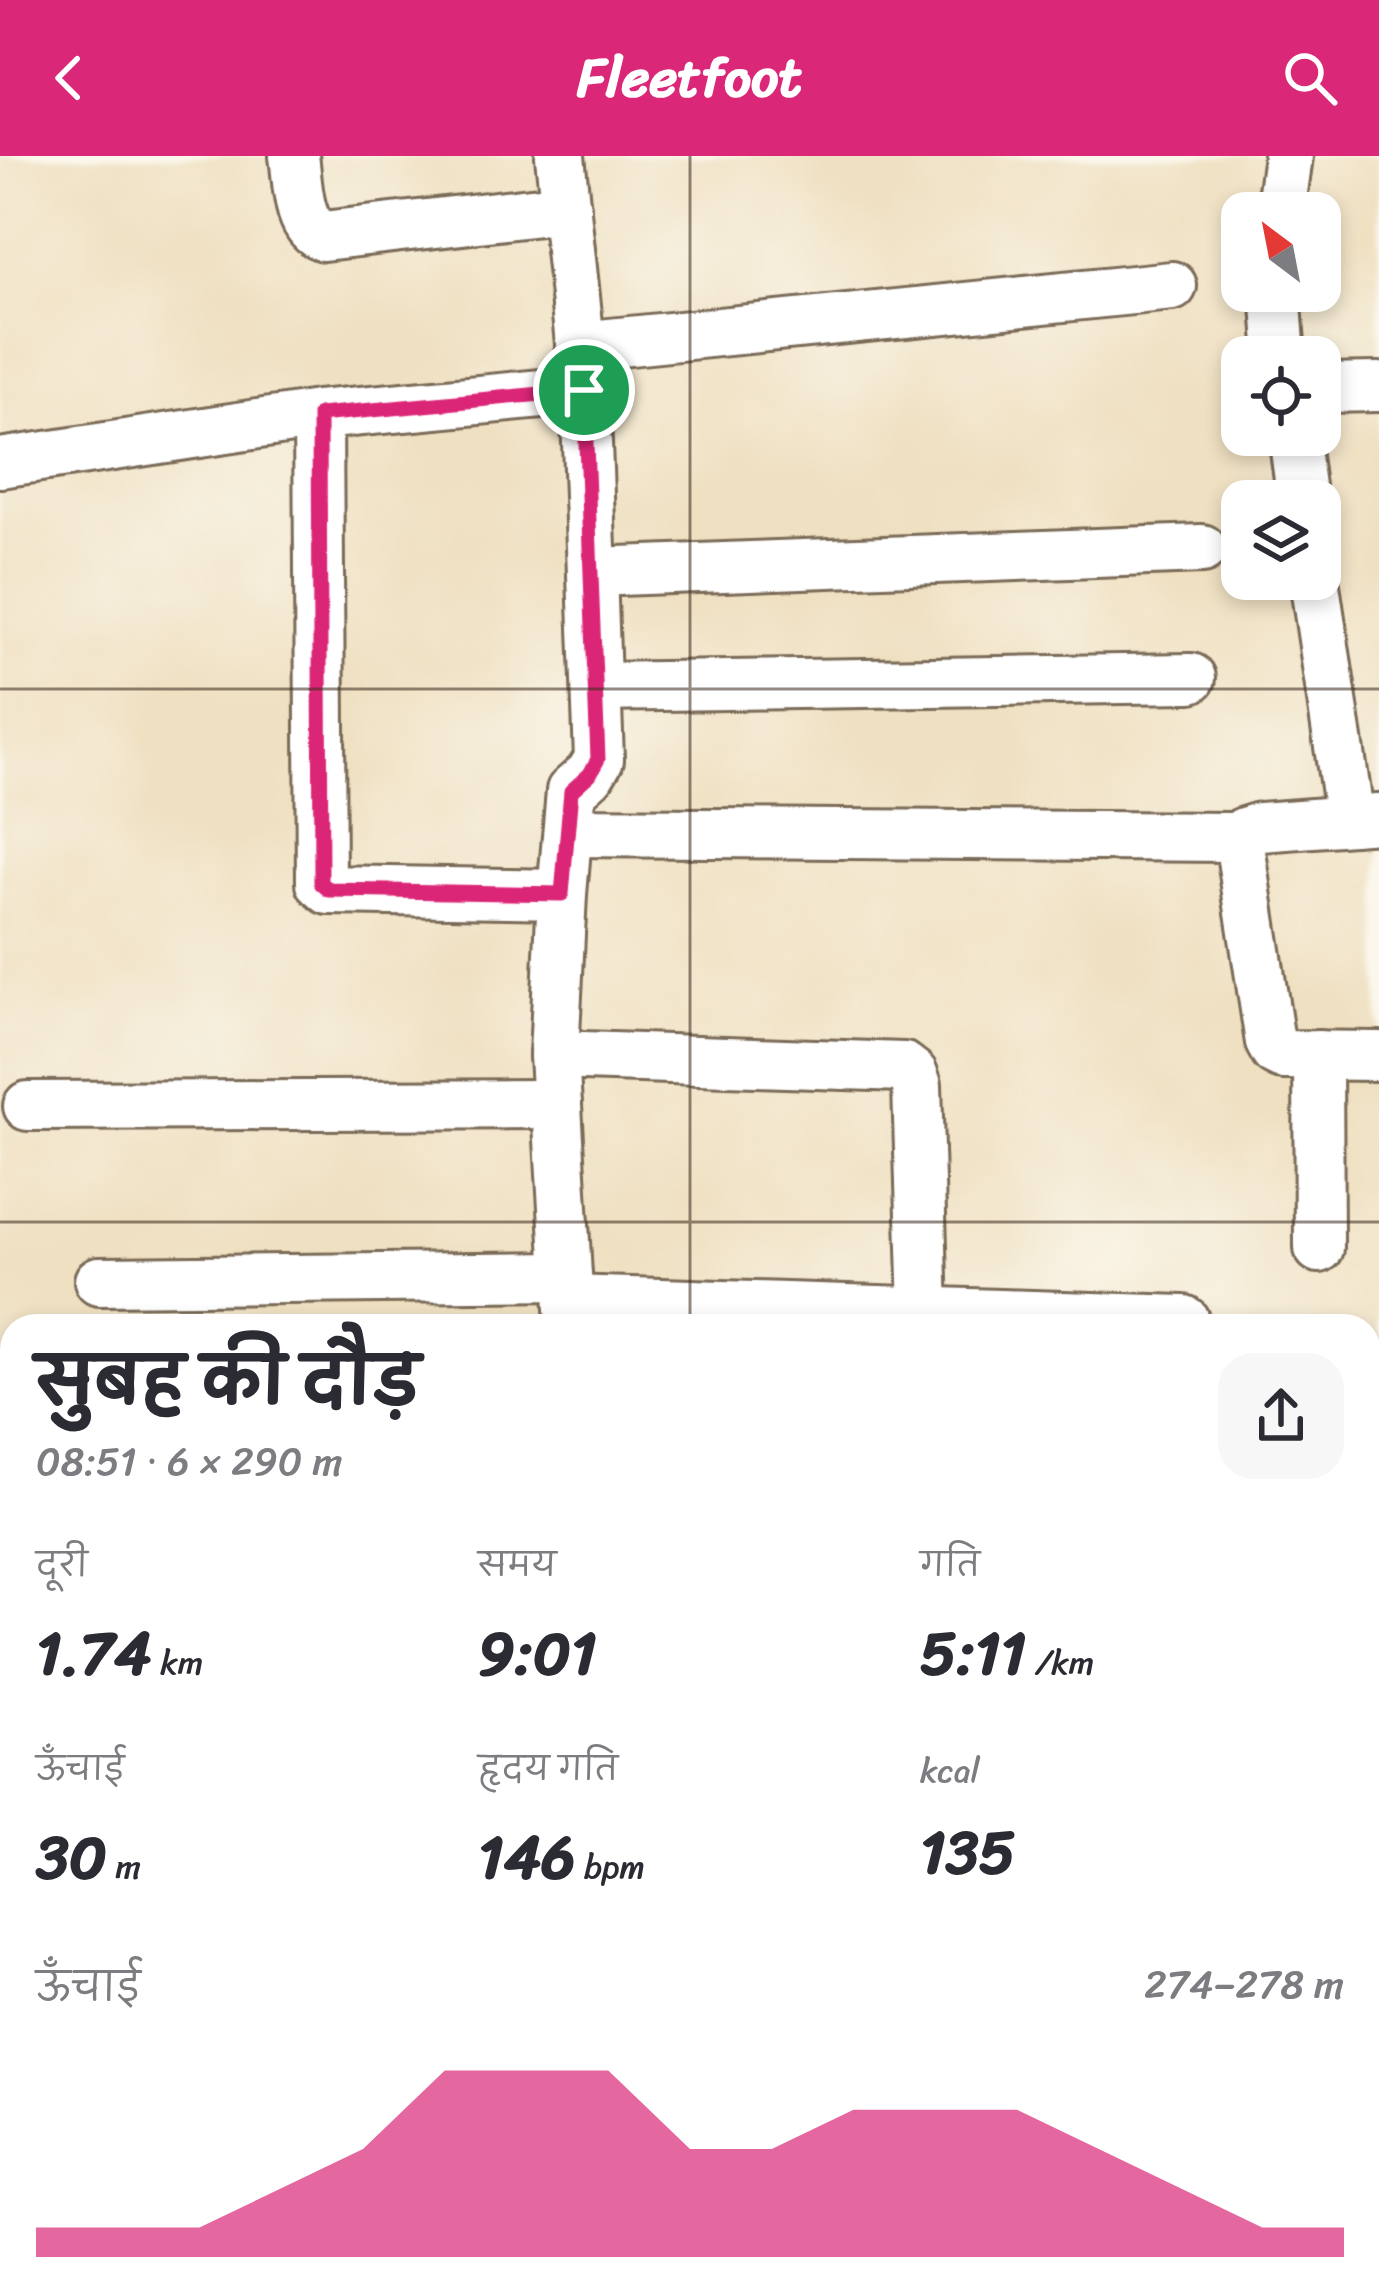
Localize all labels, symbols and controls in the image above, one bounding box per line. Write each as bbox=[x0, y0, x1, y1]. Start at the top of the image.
text: Fleetfoot bbox=[577, 30, 802, 126]
icon: back bbox=[36, 45, 102, 111]
icon: search bbox=[1277, 45, 1343, 111]
north arrow bbox=[1221, 192, 1341, 312]
map controls bbox=[1221, 192, 1341, 600]
button: locate bbox=[1221, 336, 1341, 456]
pin bbox=[533, 339, 635, 441]
icon: arrive bbox=[551, 357, 617, 423]
button: layers bbox=[1221, 480, 1341, 600]
text: सुबह की दौड़ bbox=[36, 1323, 420, 1440]
button: share bbox=[1218, 1353, 1344, 1479]
text: 08:51 · 6 × 290 m bbox=[36, 1427, 343, 1496]
text: दूरी bbox=[36, 1536, 88, 1594]
text: समय bbox=[478, 1536, 557, 1594]
text: गति bbox=[920, 1536, 980, 1594]
text: 1.74 bbox=[36, 1601, 152, 1707]
text: 9:01 bbox=[478, 1601, 597, 1707]
text: 5:11 bbox=[920, 1601, 1026, 1707]
text: km bbox=[152, 1634, 203, 1692]
text: /km bbox=[1026, 1634, 1094, 1692]
text: ऊँचाई bbox=[36, 1740, 125, 1798]
text: हृदय गति bbox=[478, 1740, 618, 1798]
text: kcal bbox=[920, 1742, 980, 1800]
text: 135 bbox=[920, 1800, 1015, 1906]
text: 30 bbox=[36, 1805, 107, 1911]
text: 146 bbox=[478, 1805, 575, 1911]
text: m bbox=[107, 1838, 141, 1896]
text: bpm bbox=[575, 1838, 645, 1896]
text: 274–278 m bbox=[1144, 1950, 1344, 2019]
text: ऊँचाई bbox=[36, 1952, 141, 2021]

